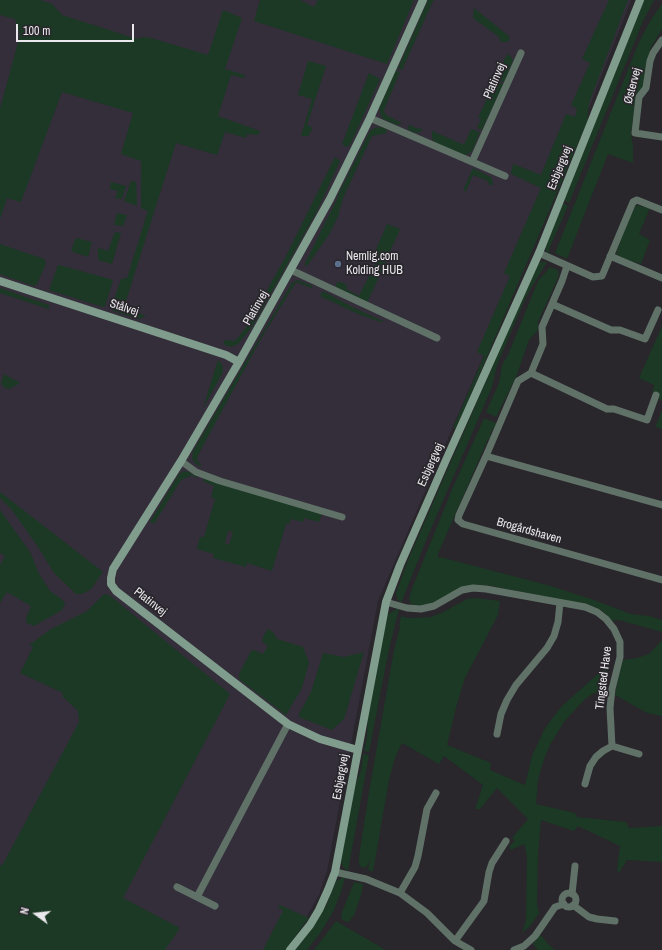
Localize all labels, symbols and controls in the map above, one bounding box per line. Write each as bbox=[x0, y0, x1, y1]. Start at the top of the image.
scale bar bbox=[18, 16, 136, 42]
text: 100 m bbox=[23, 23, 50, 39]
street label: Platinvej bbox=[481, 61, 509, 101]
street label: Østervej bbox=[621, 66, 645, 106]
street label: Esbjergvej bbox=[545, 144, 575, 192]
place label: Nemlig.com Kolding HUB bbox=[346, 250, 403, 278]
marker: Nemlig.com Kolding HUB bbox=[333, 259, 343, 269]
street label: Platinvej bbox=[240, 288, 272, 328]
street label: Stålvej bbox=[108, 297, 140, 319]
street label: Esbjergvej bbox=[415, 441, 447, 489]
street label: Brogårdshaven bbox=[495, 515, 563, 547]
street label: Platinvej bbox=[131, 585, 169, 619]
street label: Tingsted Have bbox=[593, 645, 615, 711]
street label: Esbjergvej bbox=[330, 753, 352, 801]
north arrow bbox=[16, 894, 56, 934]
text: N bbox=[17, 906, 32, 916]

